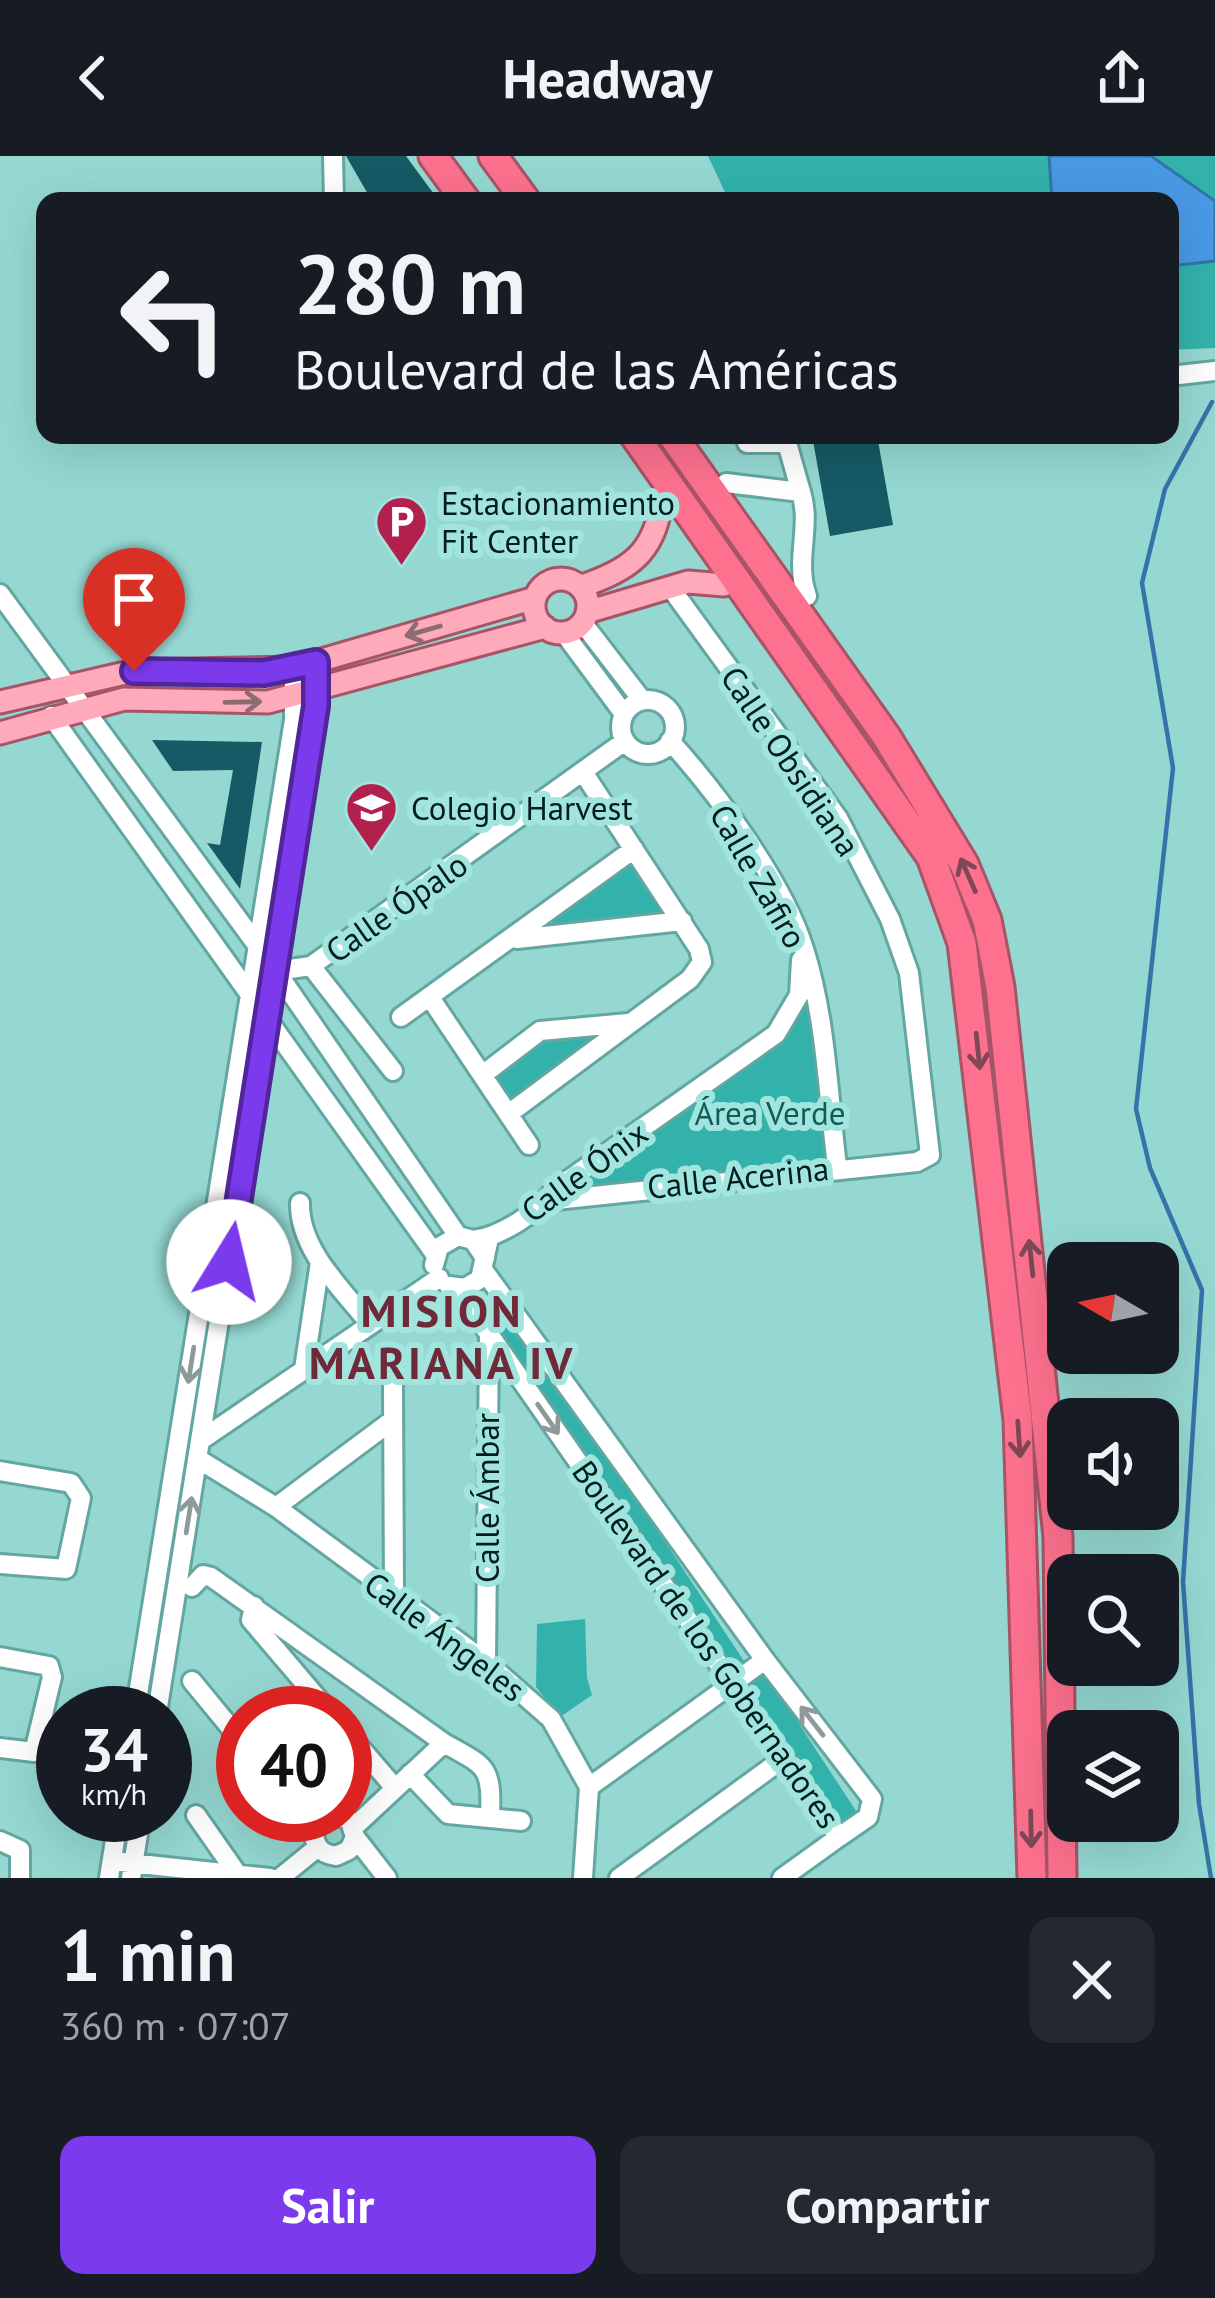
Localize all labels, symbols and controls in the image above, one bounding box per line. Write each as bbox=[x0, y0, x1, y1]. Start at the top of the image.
text: Headway bbox=[502, 43, 713, 113]
icon: back bbox=[60, 45, 126, 111]
icon: share bbox=[1089, 45, 1155, 111]
text: 280 m bbox=[294, 228, 526, 337]
icon: left bbox=[96, 240, 252, 396]
text: Boulevard de las Américas bbox=[294, 334, 899, 404]
place label: Estacionamiento Fit Center bbox=[441, 481, 675, 562]
parking icon: Estacionamiento Fit Center bbox=[374, 493, 430, 567]
pin bbox=[83, 548, 185, 671]
icon: arrive bbox=[101, 566, 167, 632]
one-way arrow bbox=[405, 621, 443, 643]
street label: Calle Obsidiana bbox=[712, 658, 870, 864]
one-way arrow bbox=[223, 691, 262, 713]
school or university icon: Colegio Harvest bbox=[344, 779, 400, 853]
place label: Colegio Harvest bbox=[411, 786, 633, 829]
street label: Calle Zafiro bbox=[701, 796, 817, 956]
street label: Calle Ópalo bbox=[317, 842, 475, 972]
one-way arrow bbox=[956, 858, 978, 894]
one-way arrow bbox=[967, 1031, 990, 1070]
park label: Área Verde bbox=[695, 1091, 845, 1134]
street label: Calle Ónix bbox=[512, 1111, 656, 1231]
street label: Calle Acerina bbox=[645, 1146, 831, 1208]
position arrow bbox=[166, 1199, 292, 1325]
one-way arrow bbox=[1019, 1239, 1042, 1278]
north arrow bbox=[1047, 1242, 1179, 1374]
map controls bbox=[1047, 1242, 1179, 1842]
district label: MISION MARIANA IV bbox=[309, 1281, 575, 1391]
one-way arrow bbox=[179, 1344, 202, 1383]
button: sound bbox=[1047, 1398, 1179, 1530]
one-way arrow bbox=[535, 1401, 560, 1435]
street label: Calle Ámbar bbox=[465, 1413, 508, 1583]
one-way arrow bbox=[1008, 1419, 1031, 1458]
street label: Boulevard de los Gobernadores bbox=[563, 1452, 851, 1836]
one-way arrow bbox=[178, 1496, 201, 1535]
button: search bbox=[1047, 1554, 1179, 1686]
street label: Calle Ángeles bbox=[356, 1561, 534, 1711]
speed limit sign: 40 bbox=[216, 1686, 372, 1842]
one-way arrow bbox=[799, 1706, 826, 1738]
text: 34 bbox=[80, 1710, 148, 1788]
button: layers bbox=[1047, 1710, 1179, 1842]
text: km/h bbox=[81, 1774, 147, 1813]
one-way arrow bbox=[1019, 1809, 1042, 1848]
text: 1 min bbox=[60, 1908, 236, 2001]
button: close bbox=[1029, 1917, 1155, 2043]
text: 360 m · 07:07 bbox=[60, 2000, 291, 2051]
button: Salir bbox=[60, 2136, 596, 2274]
button: Compartir bbox=[620, 2136, 1155, 2274]

